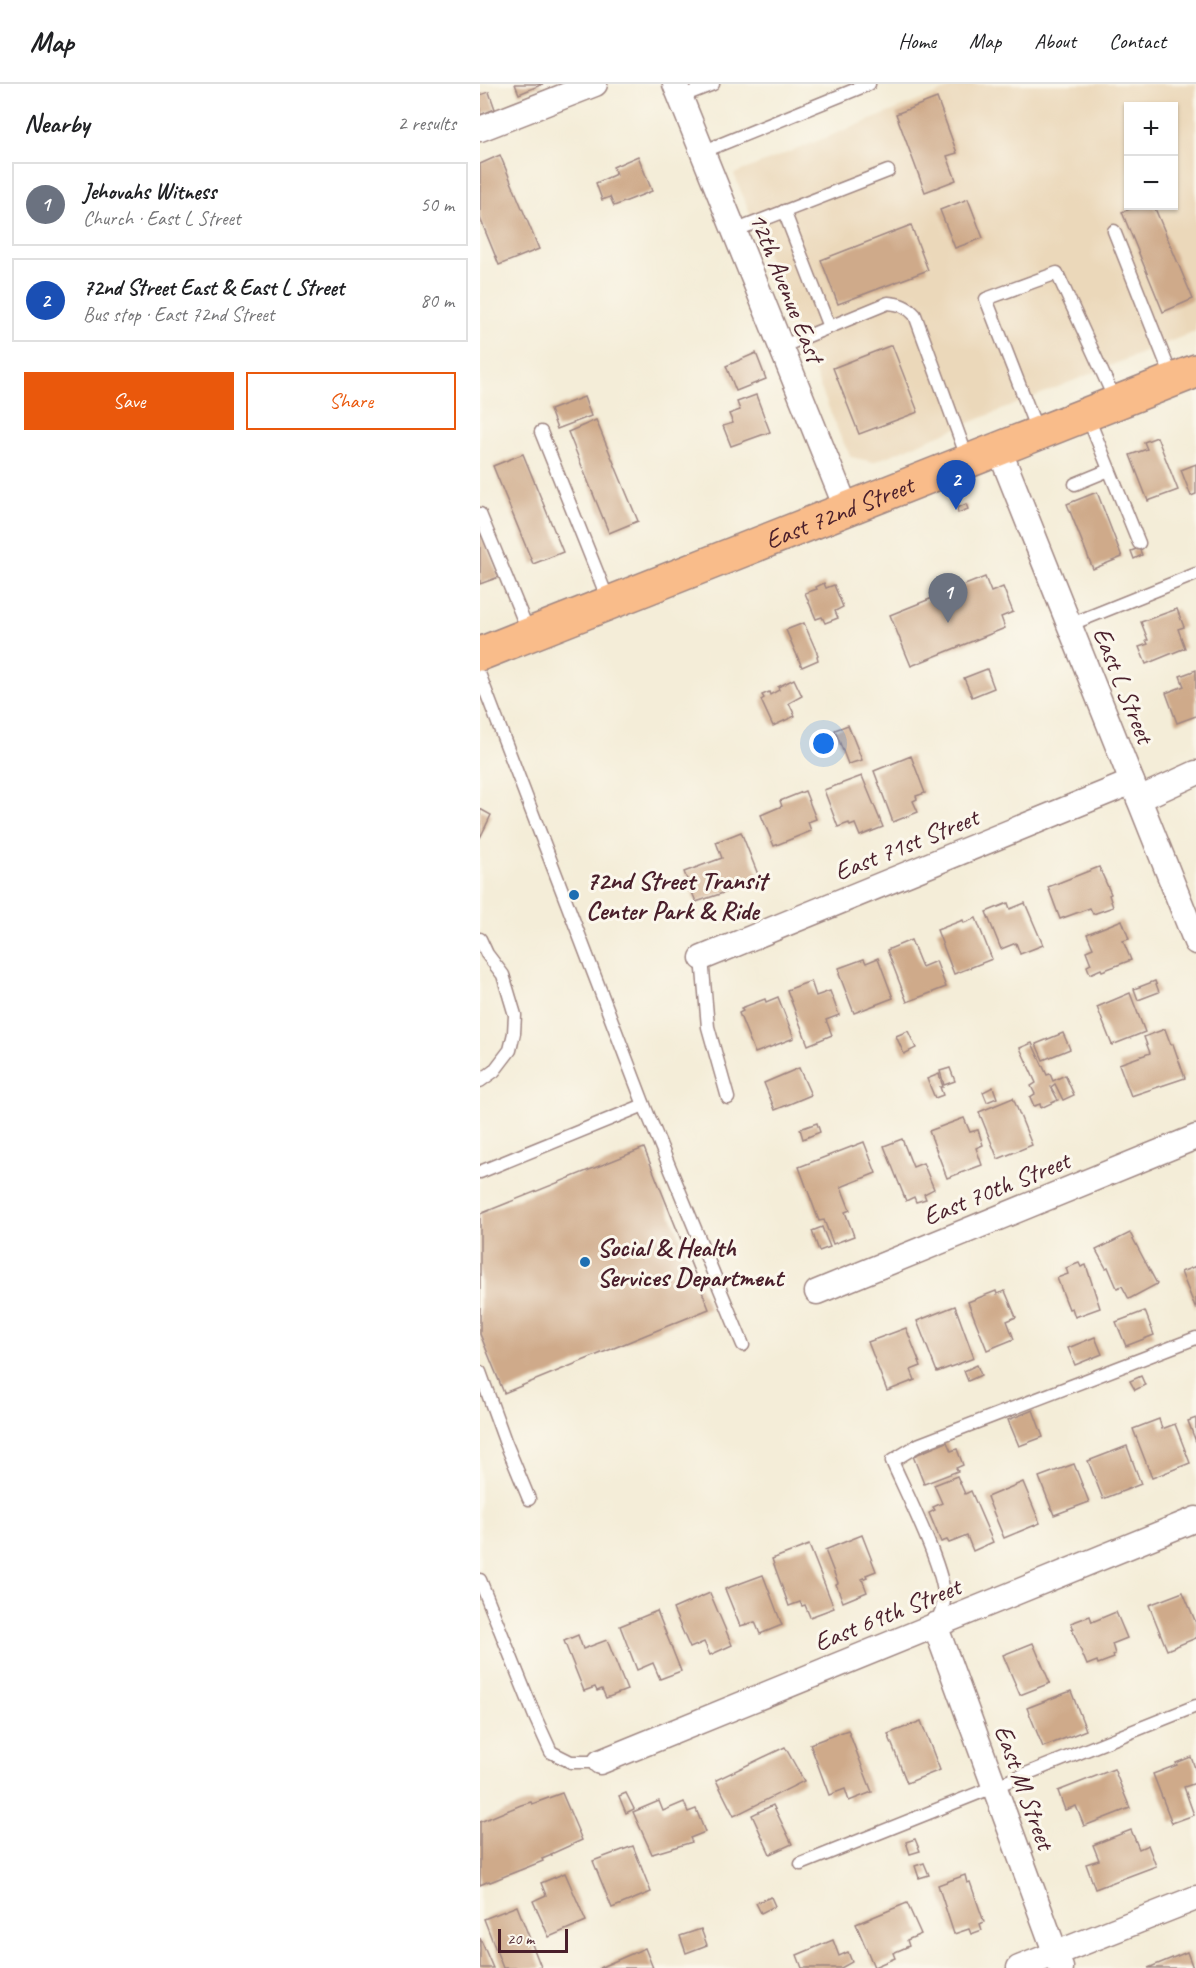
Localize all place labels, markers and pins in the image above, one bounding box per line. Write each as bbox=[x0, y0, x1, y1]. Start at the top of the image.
pin: 2 bbox=[936, 460, 976, 510]
pin: 1 bbox=[928, 574, 968, 623]
place label: 72nd Street Transit Center Park & Ride bbox=[586, 864, 771, 927]
marker: 72nd Street Transit Center Park & Ride bbox=[567, 888, 581, 902]
place label: Social & Health Services Department bbox=[597, 1231, 785, 1294]
marker: Social & Health Services Department bbox=[578, 1255, 592, 1269]

